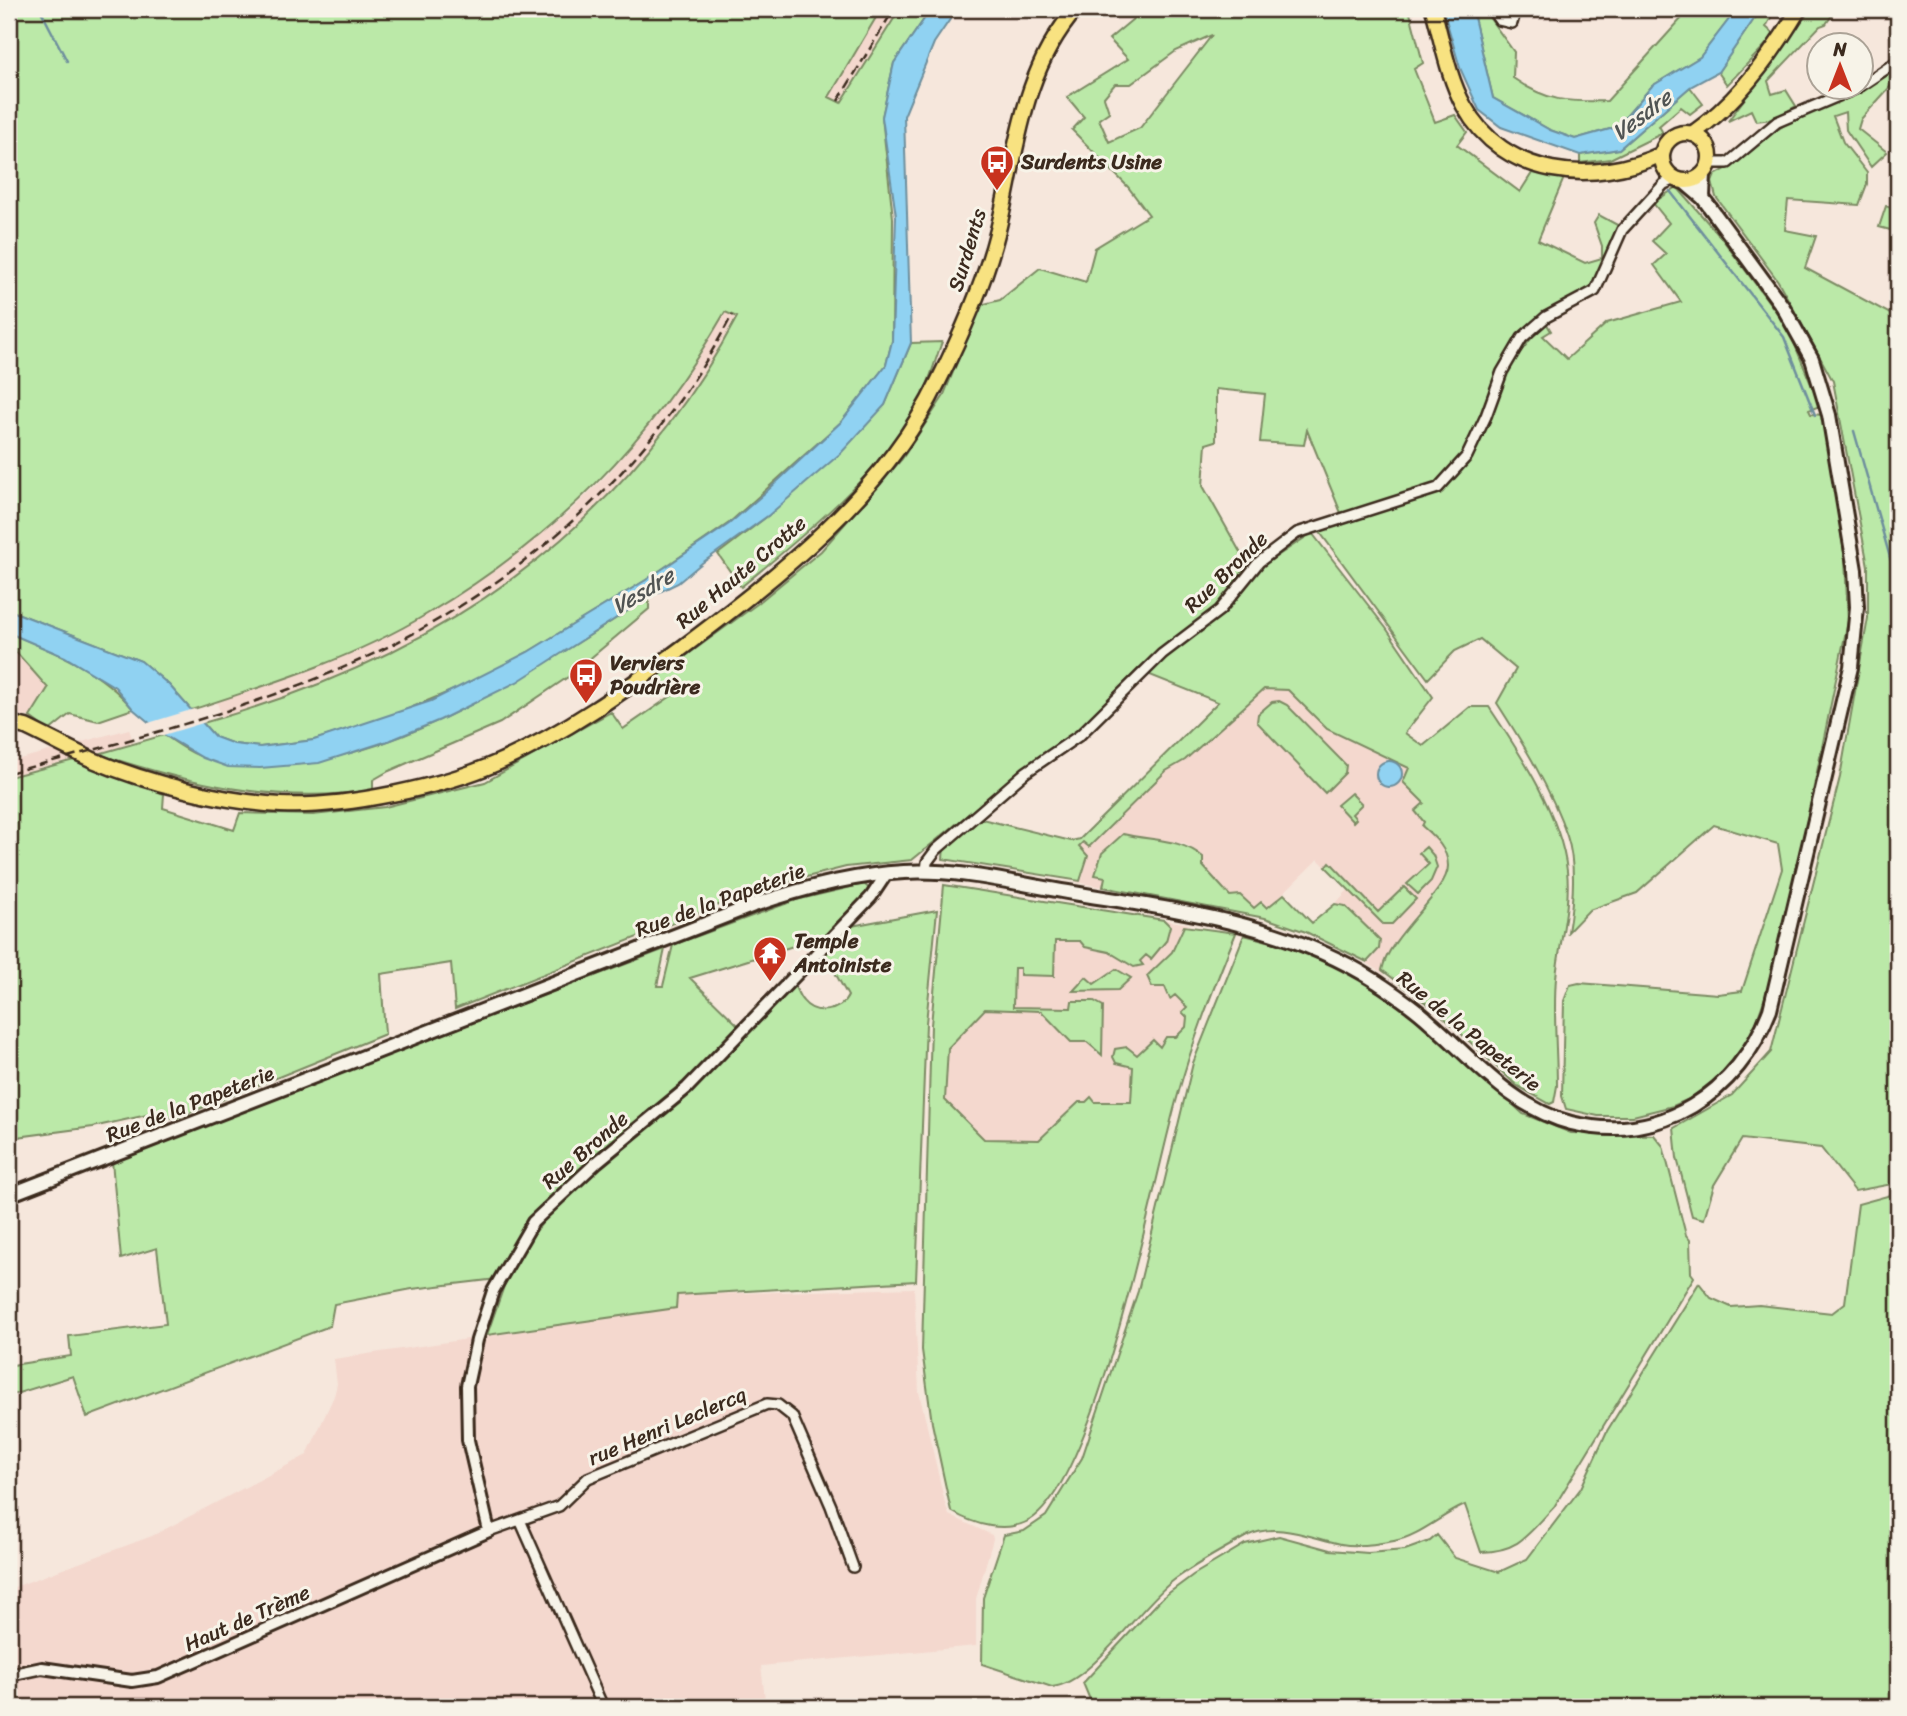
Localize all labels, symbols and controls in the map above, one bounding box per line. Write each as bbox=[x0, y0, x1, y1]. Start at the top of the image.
north arrow bbox=[1806, 32, 1876, 102]
text: N bbox=[1832, 33, 1847, 66]
water label: Vesdre bbox=[1603, 77, 1683, 152]
bus stop icon: Surdents Usine bbox=[978, 143, 1016, 192]
place label: Surdents Usine bbox=[1020, 143, 1162, 181]
street label: Surdents bbox=[936, 203, 998, 296]
street label: Rue Haute Crotte bbox=[667, 505, 815, 639]
street label: Rue Bronde bbox=[1175, 521, 1277, 622]
water label: Vesdre bbox=[603, 555, 684, 626]
place label: Verviers Poudrière bbox=[610, 644, 701, 706]
bus stop icon: Verviers Poudrière bbox=[567, 656, 605, 705]
street label: Rue de la Papeterie bbox=[630, 852, 810, 948]
place label: Temple Antoiniste bbox=[793, 922, 892, 984]
temple icon: Temple Antoiniste bbox=[751, 934, 789, 983]
street label: Rue de la Papeterie bbox=[1388, 960, 1550, 1102]
street label: Rue de la Papeterie bbox=[100, 1054, 280, 1154]
street label: Rue Bronde bbox=[533, 1101, 638, 1199]
street label: rue Henri Leclercq bbox=[582, 1375, 753, 1476]
street label: Haut de Trème bbox=[178, 1573, 316, 1663]

